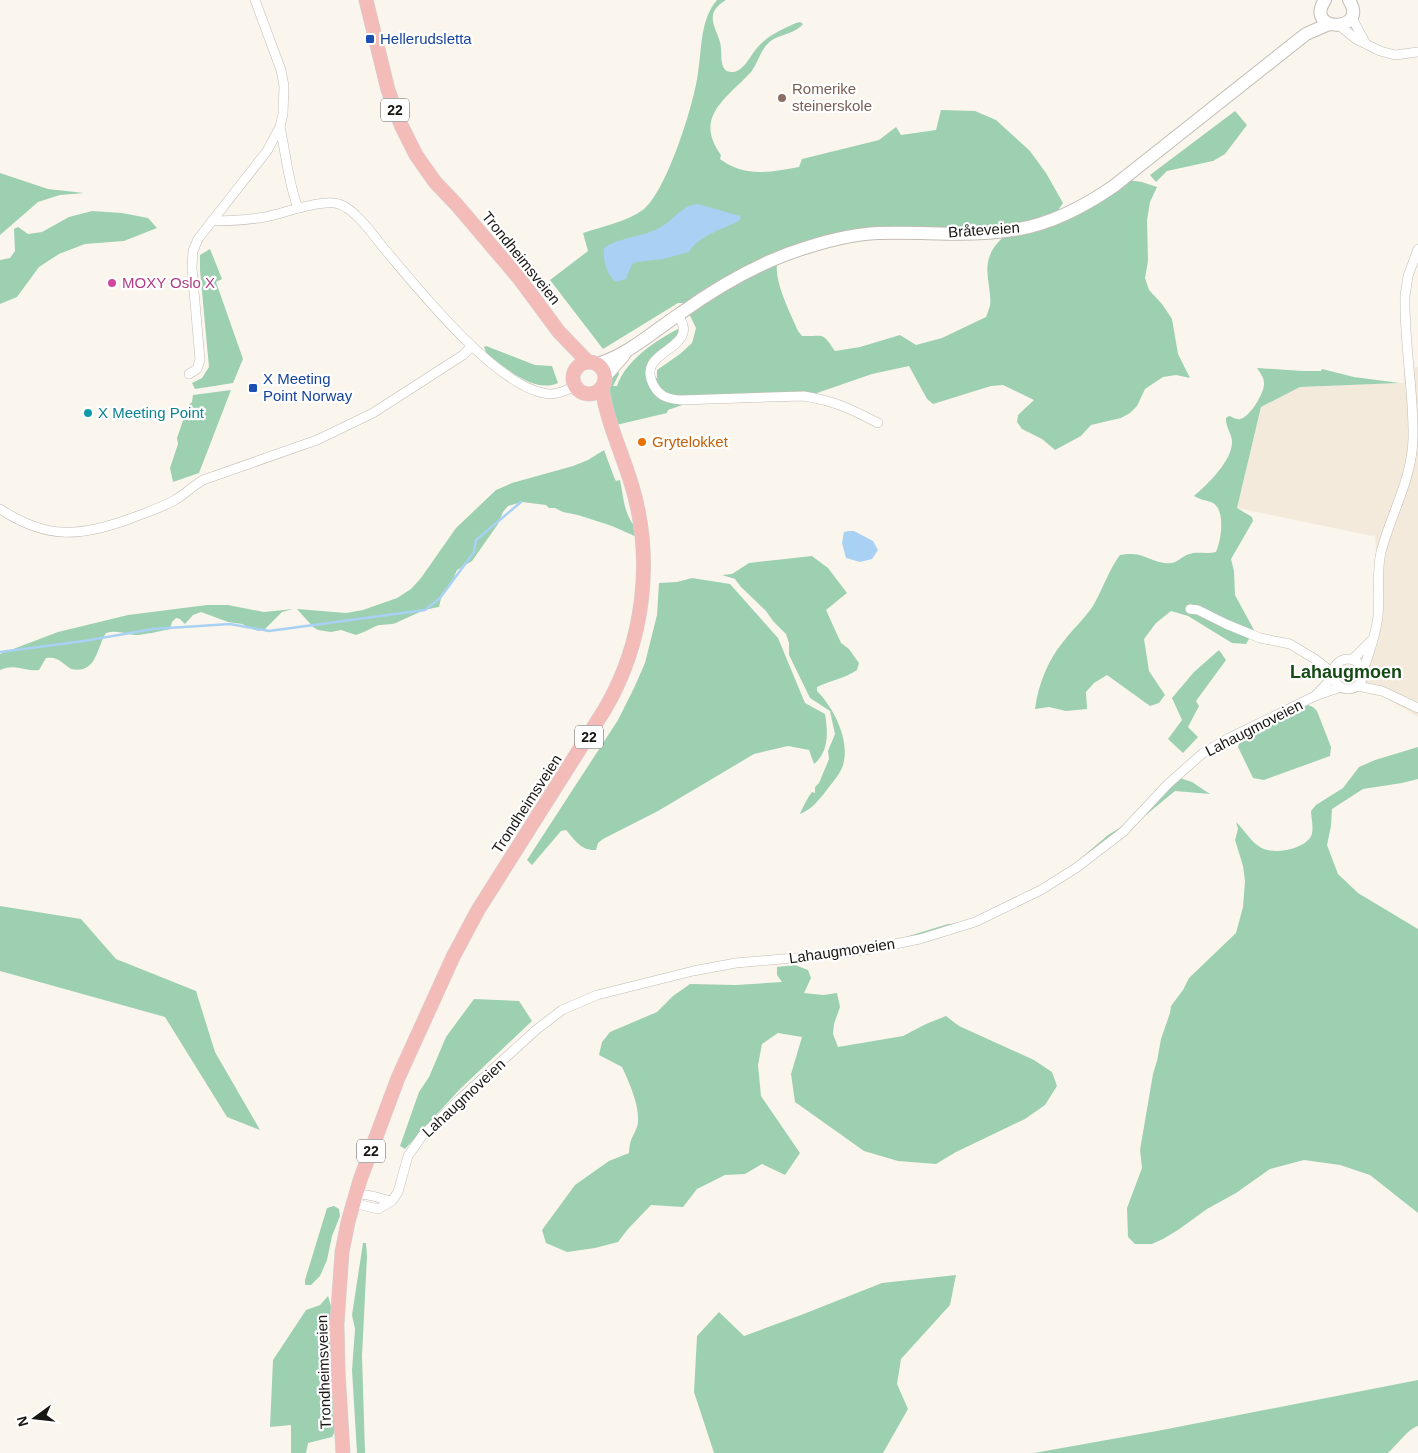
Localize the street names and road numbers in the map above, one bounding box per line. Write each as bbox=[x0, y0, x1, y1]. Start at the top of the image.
road number: 22 bbox=[381, 98, 409, 122]
street label: Trondheimsveien bbox=[479, 208, 564, 308]
street label: Bråteveien bbox=[948, 219, 1020, 240]
street label: Lahaugmoveien bbox=[1202, 696, 1305, 759]
road number: 22 bbox=[575, 726, 603, 749]
street label: Trondheimsveien bbox=[488, 751, 565, 856]
street label: Lahaugmoveien bbox=[788, 935, 896, 966]
street label: Lahaugmoveien bbox=[419, 1055, 508, 1140]
road number: 22 bbox=[357, 1140, 385, 1162]
street label: Trondheimsveien bbox=[313, 1315, 334, 1430]

